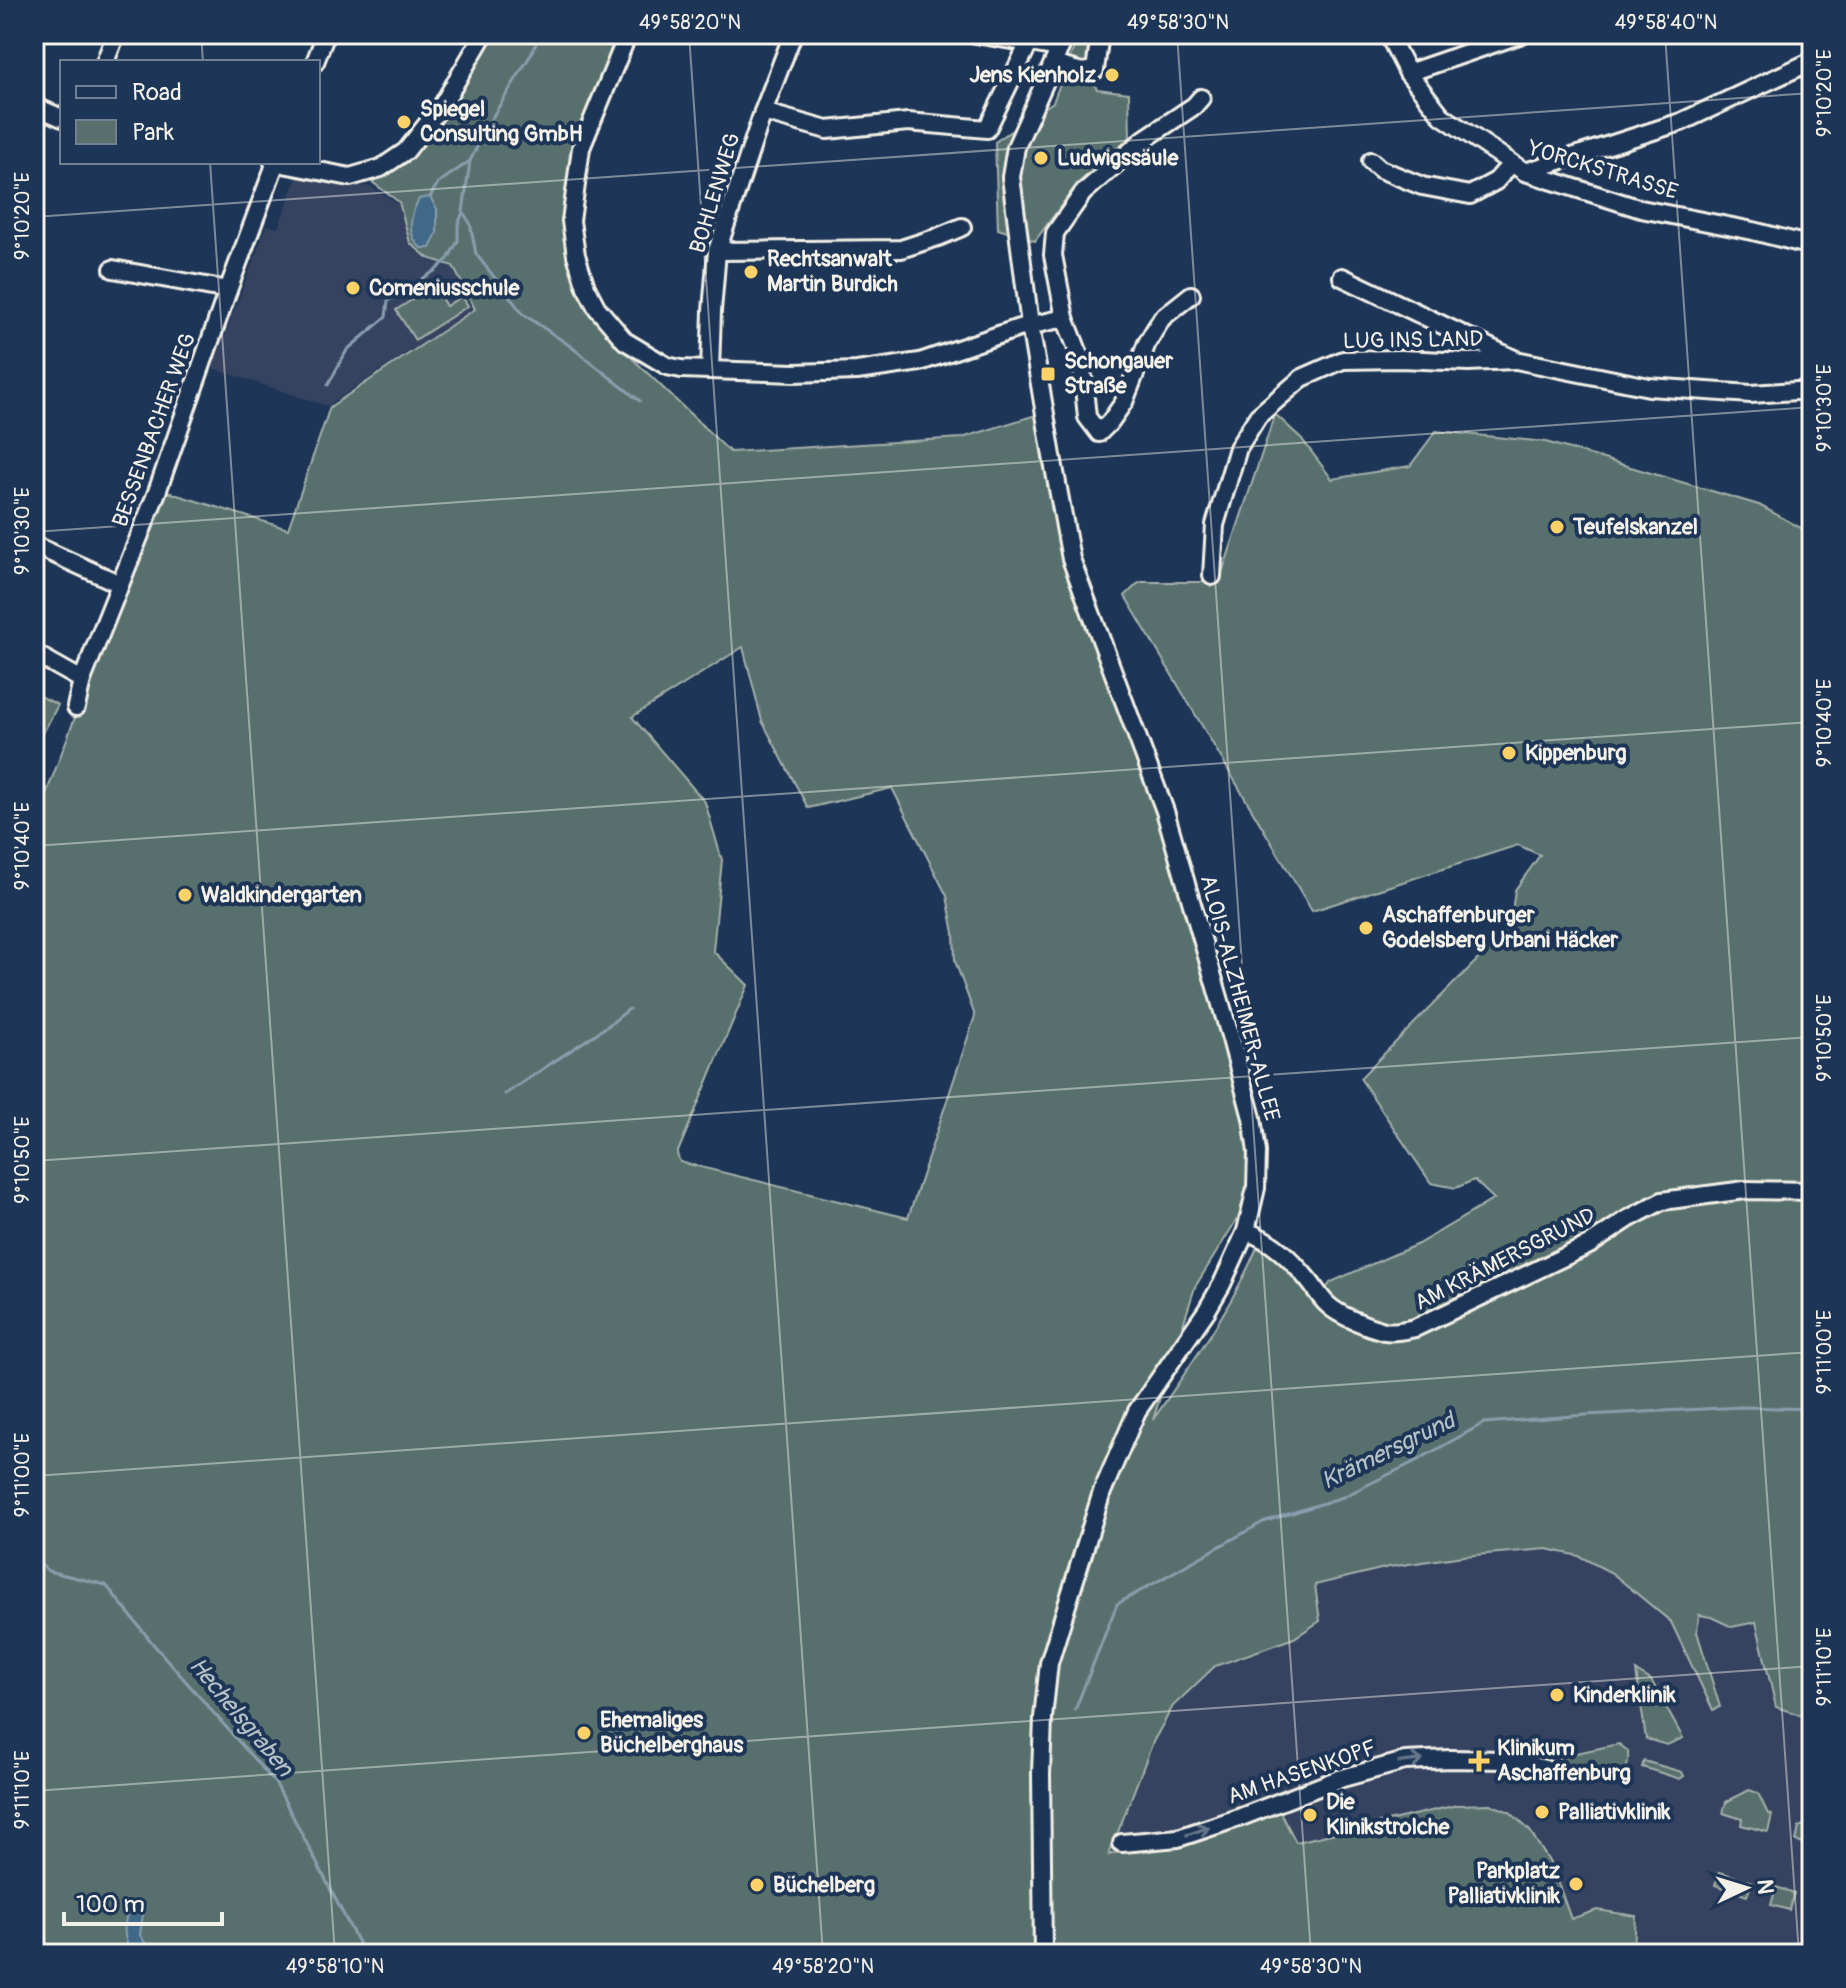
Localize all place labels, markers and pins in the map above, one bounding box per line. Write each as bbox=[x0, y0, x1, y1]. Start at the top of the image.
place label: Jens Kienholz bbox=[970, 61, 1097, 89]
marker: Jens Kienholz bbox=[1103, 66, 1121, 84]
place label: Spiegel Consulting GmbH bbox=[420, 95, 583, 148]
marker: Spiegel Consulting GmbH bbox=[395, 113, 413, 131]
place label: Ludwigssäule bbox=[1057, 144, 1180, 172]
marker: Ludwigssäule bbox=[1032, 149, 1050, 167]
place label: Rechtsanwalt Martin Burdich bbox=[767, 245, 898, 298]
marker: Rechtsanwalt Martin Burdich bbox=[742, 263, 760, 281]
place label: Comeniusschule bbox=[369, 274, 521, 302]
marker: Comeniusschule bbox=[344, 279, 362, 297]
place label: Schongauer Straße bbox=[1064, 347, 1174, 400]
marker: Schongauer Straße bbox=[1039, 365, 1057, 383]
place label: Teufelskanzel bbox=[1572, 513, 1698, 541]
marker: Teufelskanzel bbox=[1548, 518, 1566, 536]
place label: Kippenburg bbox=[1525, 739, 1627, 767]
marker: Kippenburg bbox=[1500, 744, 1518, 762]
place label: Waldkindergarten bbox=[201, 881, 362, 909]
marker: Waldkindergarten bbox=[176, 886, 194, 904]
place label: Aschaffenburger Godelsberg Urbani Häcker bbox=[1382, 901, 1619, 954]
marker: Aschaffenburger Godelsberg Urbani Häcker bbox=[1357, 919, 1375, 937]
place label: Kinderklinik bbox=[1573, 1681, 1677, 1709]
marker: Kinderklinik bbox=[1548, 1686, 1566, 1704]
place label: Ehemaliges Büchelberghaus bbox=[600, 1706, 743, 1759]
marker: Ehemaliges Büchelberghaus bbox=[575, 1724, 593, 1742]
place label: Klinikum Aschaffenburg bbox=[1497, 1734, 1631, 1787]
marker: Klinikum Aschaffenburg bbox=[1468, 1750, 1490, 1772]
place label: Die Klinikstrolche bbox=[1326, 1788, 1450, 1841]
place label: Palliativklinik bbox=[1558, 1798, 1671, 1826]
marker: Palliativklinik bbox=[1533, 1803, 1551, 1821]
marker: Die Klinikstrolche bbox=[1301, 1806, 1319, 1824]
place label: Parkplatz Palliativklinik bbox=[1448, 1857, 1561, 1910]
place label: Büchelberg bbox=[773, 1871, 875, 1899]
marker: Parkplatz Palliativklinik bbox=[1567, 1875, 1585, 1893]
marker: Büchelberg bbox=[748, 1876, 766, 1894]

